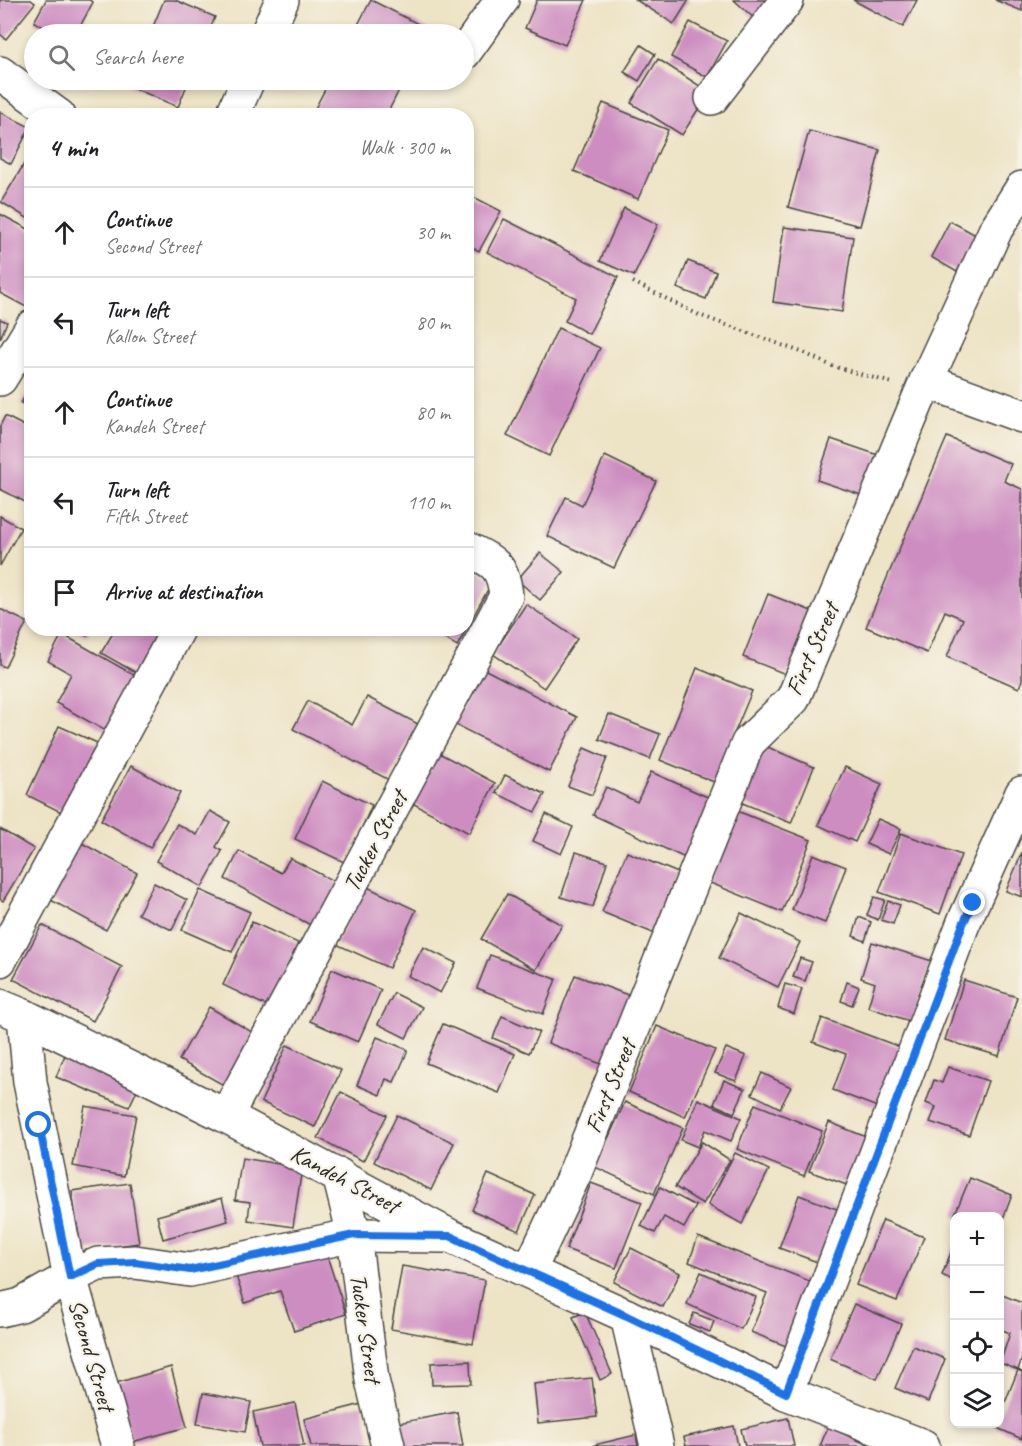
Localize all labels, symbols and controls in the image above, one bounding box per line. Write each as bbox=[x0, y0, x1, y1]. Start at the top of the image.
search box bbox=[24, 24, 474, 90]
icon: search bbox=[45, 41, 78, 74]
text: Search here bbox=[93, 43, 183, 71]
text: 4 min bbox=[48, 131, 98, 164]
text: Walk · 300 m bbox=[360, 135, 450, 160]
text: Continue bbox=[105, 206, 171, 234]
icon: ahead bbox=[48, 216, 81, 249]
text: 30 m bbox=[416, 220, 450, 245]
text: Second Street bbox=[105, 234, 200, 259]
text: Turn left bbox=[105, 296, 169, 324]
icon: left bbox=[48, 306, 81, 339]
text: 80 m bbox=[416, 310, 450, 335]
text: Kallon Street bbox=[105, 324, 194, 349]
text: Continue bbox=[105, 386, 171, 414]
icon: ahead bbox=[48, 396, 81, 429]
text: 80 m bbox=[416, 400, 450, 425]
text: Kandeh Street bbox=[105, 414, 204, 439]
text: Turn left bbox=[105, 476, 169, 504]
icon: left bbox=[48, 486, 81, 519]
text: 110 m bbox=[407, 490, 450, 515]
text: Fifth Street bbox=[105, 504, 187, 529]
icon: arrive bbox=[48, 576, 81, 609]
text: Arrive at destination bbox=[105, 578, 262, 606]
street label: First Street bbox=[778, 595, 847, 700]
street label: Tucker Street bbox=[336, 783, 415, 896]
route end bbox=[959, 889, 985, 915]
street label: First Street bbox=[578, 1032, 643, 1137]
route start bbox=[25, 1111, 51, 1137]
street label: Kandeh Street bbox=[286, 1138, 407, 1221]
map controls bbox=[950, 1212, 1004, 1428]
button: + bbox=[950, 1212, 1004, 1266]
button: − bbox=[950, 1266, 1004, 1320]
street label: Tucker Street bbox=[344, 1272, 389, 1387]
street label: Second Street bbox=[62, 1296, 123, 1417]
button: locate bbox=[950, 1320, 1004, 1374]
button: layers bbox=[950, 1374, 1004, 1428]

